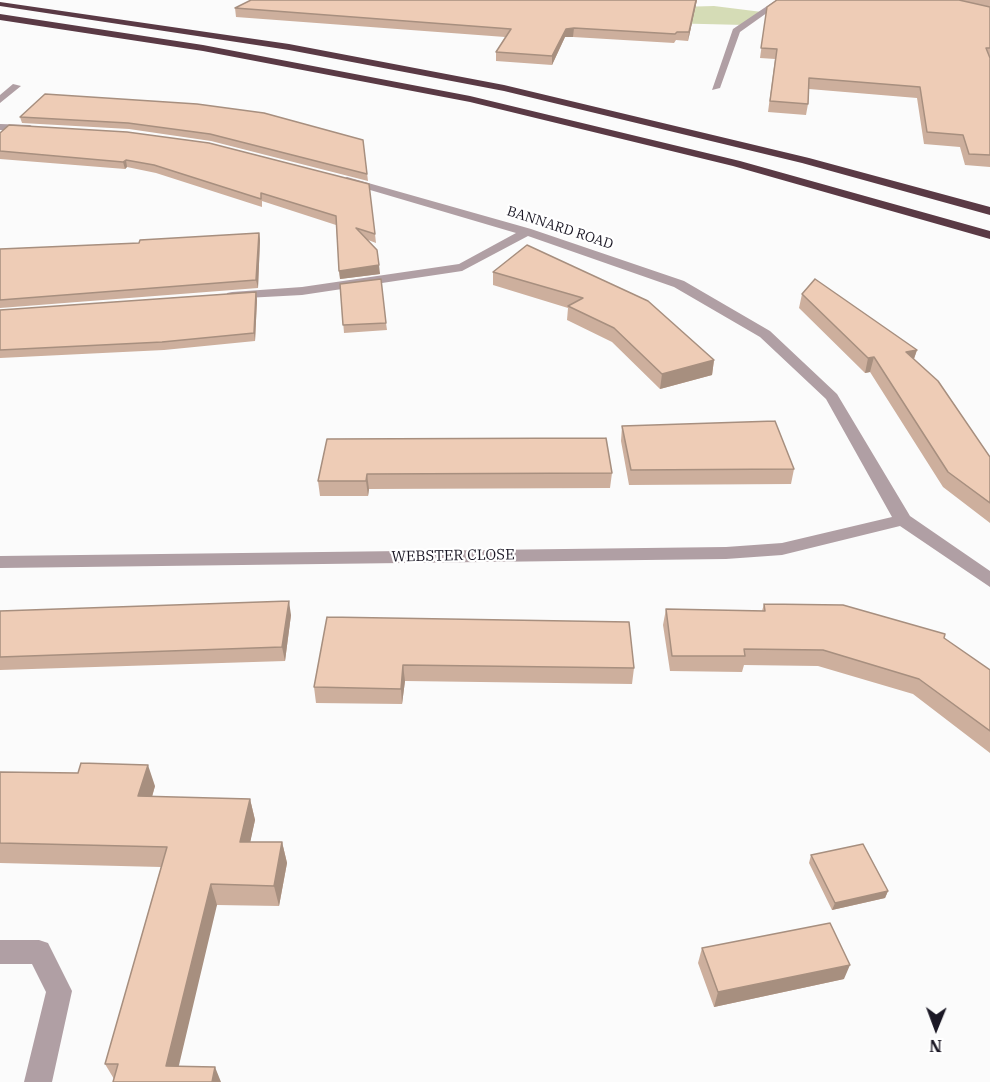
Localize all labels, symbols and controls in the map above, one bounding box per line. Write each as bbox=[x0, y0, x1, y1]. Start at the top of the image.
street label: BANNARD ROAD bbox=[505, 203, 615, 253]
street label: WEBSTER CLOSE bbox=[391, 546, 515, 566]
north arrow bbox=[906, 998, 966, 1058]
text: N bbox=[929, 1036, 942, 1056]

